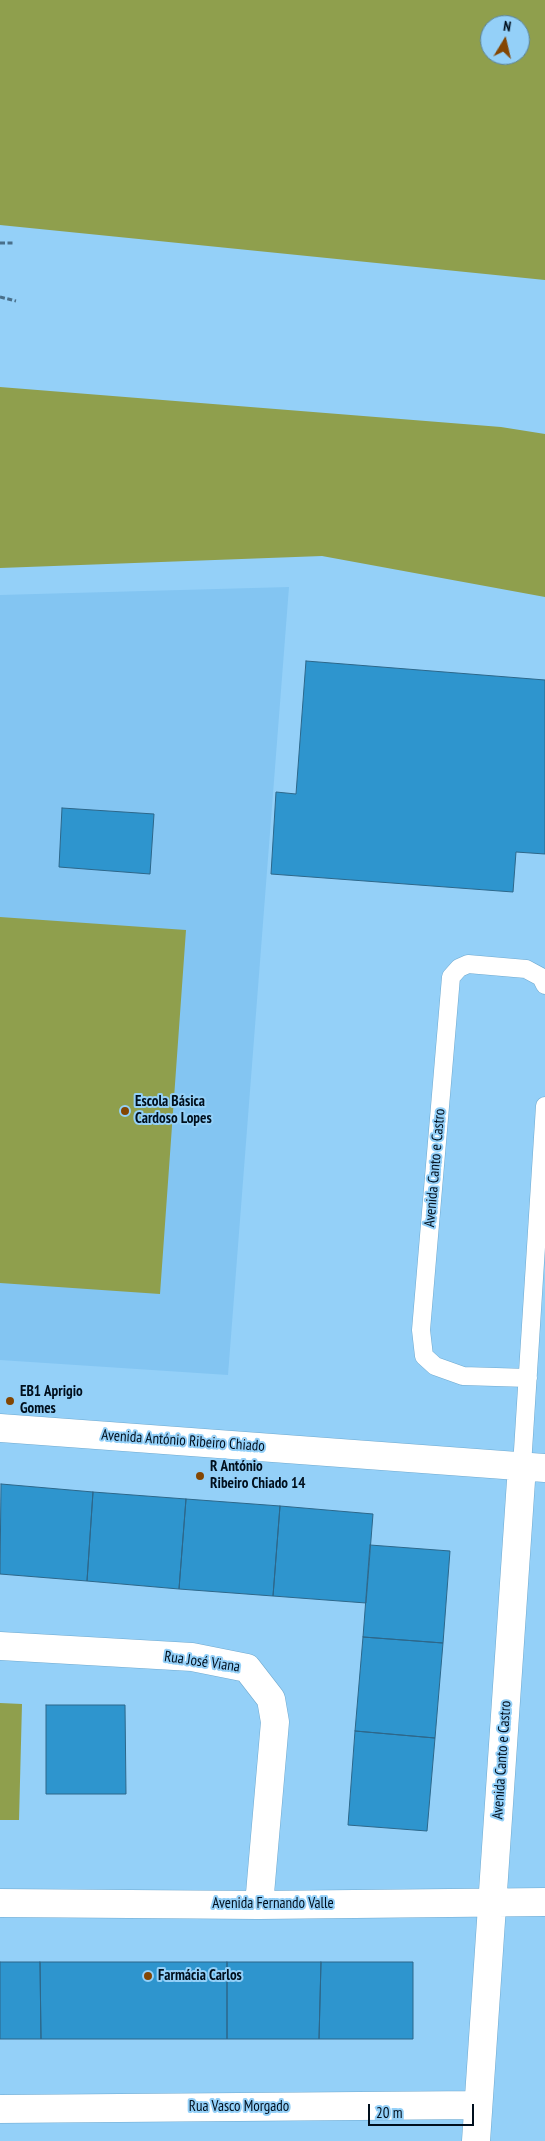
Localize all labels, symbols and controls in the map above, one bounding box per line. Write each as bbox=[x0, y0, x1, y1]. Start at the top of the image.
north arrow bbox=[480, 15, 530, 65]
text: N bbox=[502, 17, 512, 36]
place label: Escola Básica Cardoso Lopes bbox=[135, 1093, 212, 1128]
marker: Escola Básica Cardoso Lopes bbox=[119, 1105, 131, 1117]
street label: Avenida Canto e Castro bbox=[421, 1108, 449, 1228]
place label: EB1 Aprigio Gomes bbox=[20, 1383, 83, 1418]
marker: EB1 Aprigio Gomes bbox=[4, 1395, 16, 1407]
street label: Avenida António Ribeiro Chiado bbox=[101, 1426, 265, 1456]
place label: R António Ribeiro Chiado 14 bbox=[210, 1458, 305, 1493]
marker: R António Ribeiro Chiado 14 bbox=[194, 1470, 206, 1482]
street label: Rua José Viana bbox=[163, 1648, 241, 1676]
street label: Avenida Canto e Castro bbox=[489, 1700, 515, 1820]
street label: Avenida Fernando Valle bbox=[212, 1895, 334, 1913]
place label: Farmácia Carlos bbox=[158, 1967, 242, 1985]
marker: Farmácia Carlos bbox=[142, 1970, 154, 1982]
scale bar bbox=[370, 2094, 476, 2126]
street label: Rua Vasco Morgado bbox=[189, 2098, 289, 2116]
text: 20 m bbox=[376, 2103, 402, 2122]

